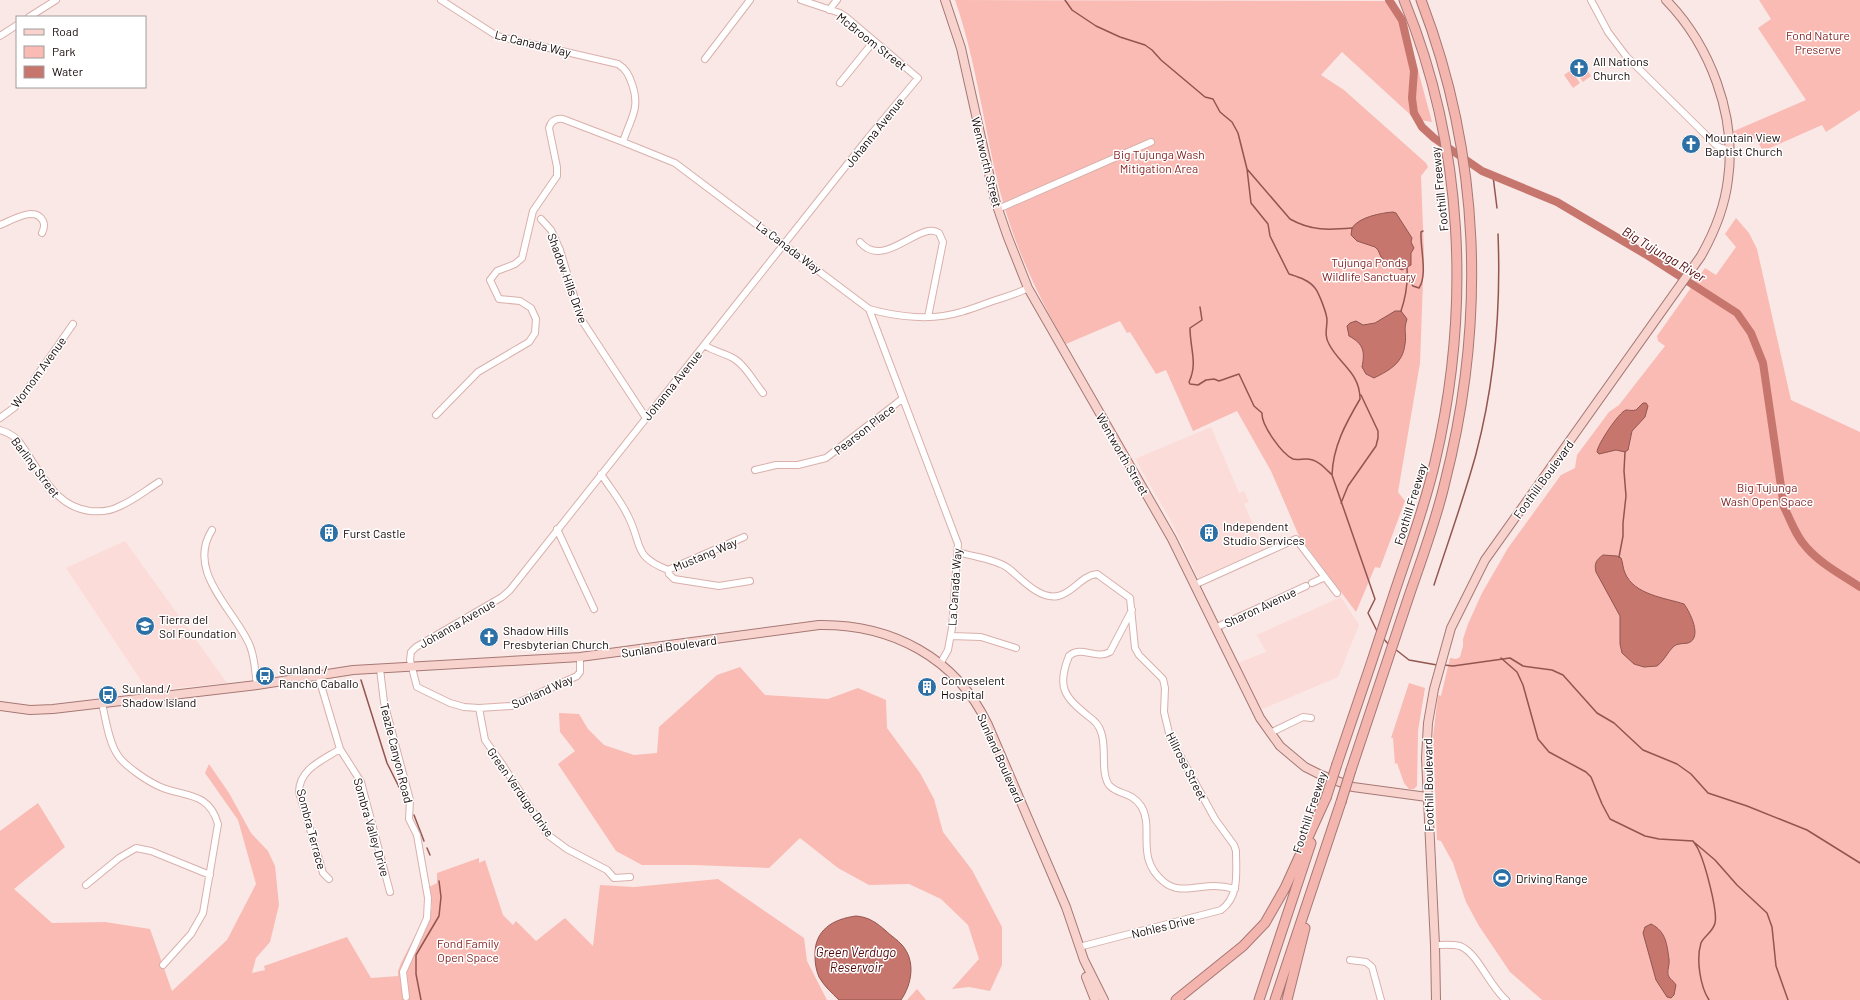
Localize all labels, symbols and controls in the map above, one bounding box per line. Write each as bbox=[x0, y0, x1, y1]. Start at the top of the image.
street label: McBroom Street bbox=[834, 9, 910, 73]
legend bbox=[16, 16, 146, 88]
text: Road bbox=[52, 24, 79, 38]
street label: La Canada Way bbox=[494, 27, 573, 59]
park label: Fond Nature Preserve bbox=[1786, 28, 1850, 56]
text: Park bbox=[52, 44, 76, 58]
place label: All Nations Church bbox=[1593, 54, 1649, 82]
church icon: All Nations Church bbox=[1568, 57, 1590, 79]
text: Water bbox=[52, 64, 84, 78]
street label: Johanna Avenue bbox=[842, 94, 906, 170]
street label: Wentworth Street bbox=[969, 115, 1005, 209]
place label: Mountain View Baptist Church bbox=[1705, 130, 1782, 158]
church icon: Mountain View Baptist Church bbox=[1680, 133, 1702, 155]
street label: Foothill Freeway bbox=[1428, 146, 1450, 232]
park label: Big Tujunga Wash Mitigation Area bbox=[1113, 147, 1205, 175]
street label: La Canada Way bbox=[754, 218, 825, 276]
water label: Big Tujunga River bbox=[1619, 223, 1709, 285]
street label: Shadow Hills Drive bbox=[545, 231, 591, 325]
park label: Tujunga Ponds Wildlife Sanctuary bbox=[1322, 255, 1417, 283]
street label: Wornom Avenue bbox=[8, 334, 68, 410]
street label: Johanna Avenue bbox=[640, 347, 704, 423]
street label: Pearson Place bbox=[831, 401, 897, 457]
street label: Wentworth Street bbox=[1094, 410, 1152, 498]
street label: Barling Street bbox=[9, 434, 63, 500]
street label: Foothill Boulevard bbox=[1510, 437, 1576, 521]
street label: Foothill Freeway bbox=[1391, 461, 1429, 547]
park label: Big Tujunga Wash Open Space bbox=[1721, 480, 1813, 508]
place label: Independent Studio Services bbox=[1223, 519, 1305, 547]
building icon: Furst Castle bbox=[318, 522, 340, 544]
building icon: Independent Studio Services bbox=[1198, 522, 1220, 544]
place label: Furst Castle bbox=[343, 526, 406, 540]
street label: Mustang Way bbox=[671, 534, 740, 574]
street label: La Canada Way bbox=[944, 547, 964, 626]
street label: Sharon Avenue bbox=[1222, 584, 1298, 630]
street label: Johanna Avenue bbox=[416, 596, 498, 650]
place label: Tierra del Sol Foundation bbox=[159, 612, 236, 640]
school or university icon: Tierra del Sol Foundation bbox=[134, 615, 156, 637]
place label: Shadow Hills Presbyterian Church bbox=[503, 623, 609, 651]
church icon: Shadow Hills Presbyterian Church bbox=[478, 626, 500, 648]
street label: Sunland Boulevard bbox=[620, 632, 718, 660]
place label: Sunland / Rancho Caballo bbox=[279, 662, 359, 690]
bus stop icon: Sunland / Rancho Caballo bbox=[254, 665, 276, 687]
street label: Sunland Way bbox=[509, 671, 575, 711]
place label: Conveselent Hospital bbox=[941, 673, 1005, 701]
building icon: Conveselent Hospital bbox=[916, 676, 938, 698]
place label: Sunland / Shadow Island bbox=[122, 681, 196, 709]
bus stop icon: Sunland / Shadow Island bbox=[97, 684, 119, 706]
street label: Teazle Canyon Road bbox=[378, 702, 416, 804]
street label: Sunland Boulevard bbox=[975, 711, 1027, 805]
street label: Hillrose Street bbox=[1164, 730, 1210, 802]
street label: Foothill Boulevard bbox=[1420, 738, 1436, 832]
street label: Green Verdugo Drive bbox=[485, 745, 557, 839]
street label: Foothill Freeway bbox=[1289, 769, 1329, 855]
street label: Sombra Valley Drive bbox=[351, 776, 393, 878]
street label: Sombra Terrace bbox=[295, 787, 329, 871]
sports icon: Driving Range bbox=[1491, 867, 1513, 889]
place label: Driving Range bbox=[1516, 871, 1588, 885]
street label: Nohles Drive bbox=[1130, 911, 1196, 941]
park label: Fond Family Open Space bbox=[437, 936, 499, 964]
water label: Green Verdugo Reservoir bbox=[816, 944, 896, 975]

